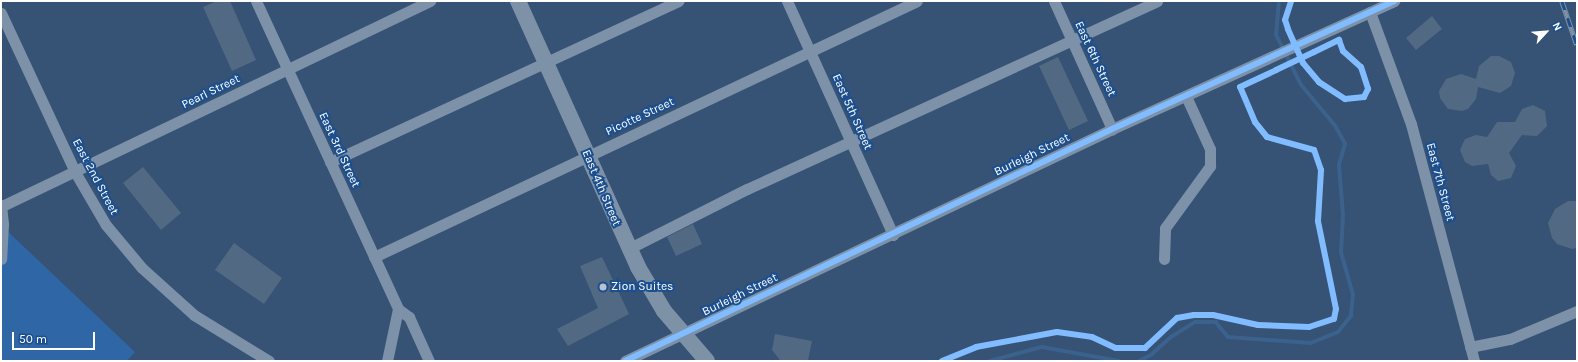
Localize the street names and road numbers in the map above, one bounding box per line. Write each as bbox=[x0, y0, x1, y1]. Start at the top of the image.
street label: East 6th Street bbox=[1071, 19, 1119, 99]
street label: Pearl Street bbox=[180, 72, 242, 112]
street label: East 5th Street bbox=[829, 72, 875, 152]
street label: Picotte Street bbox=[603, 95, 677, 139]
street label: East 3rd Street bbox=[315, 110, 363, 190]
street label: Burleigh Street bbox=[992, 131, 1072, 179]
street label: East 2nd Street bbox=[69, 136, 121, 218]
street label: East 7th Street bbox=[1423, 141, 1457, 223]
street label: East 4th Street bbox=[578, 148, 624, 228]
street label: Burleigh Street bbox=[700, 271, 780, 319]

